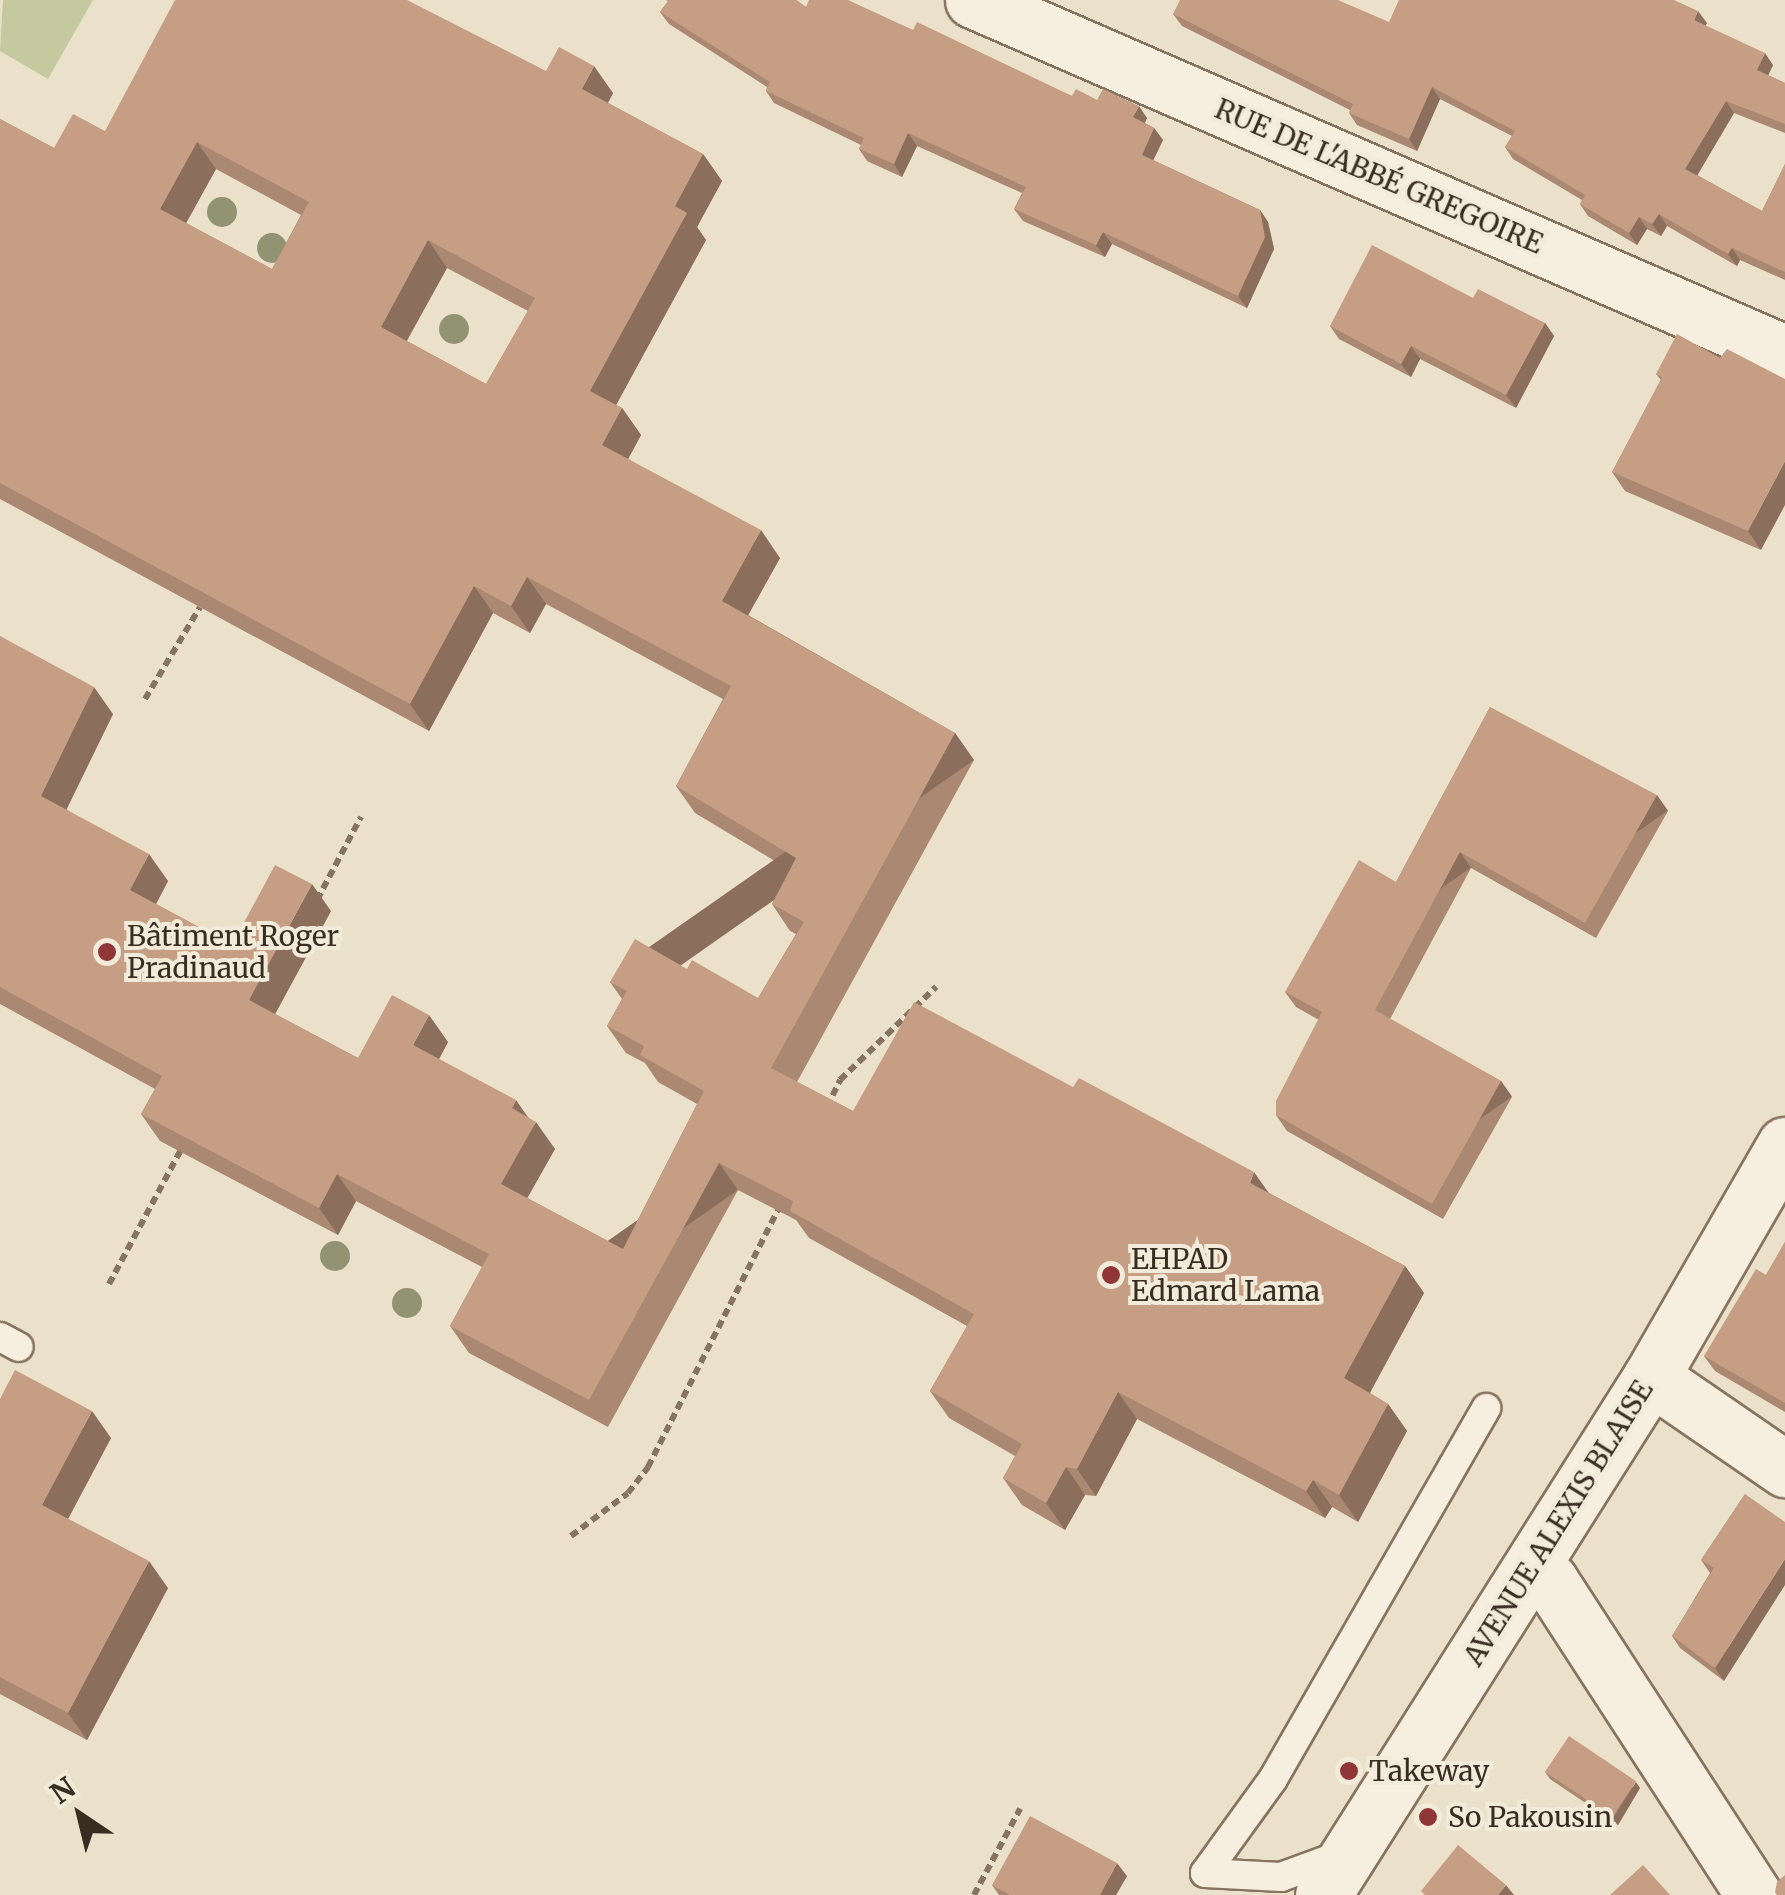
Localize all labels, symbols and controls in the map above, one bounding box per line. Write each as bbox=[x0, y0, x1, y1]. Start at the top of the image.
street label: RUE DE L'ABBÉ GREGOIRE bbox=[1210, 92, 1548, 260]
place label: Bâtiment Roger Pradinaud bbox=[127, 919, 339, 985]
marker: Bâtiment Roger Pradinaud bbox=[96, 941, 118, 963]
place label: EHPAD Edmard Lama bbox=[1131, 1242, 1320, 1308]
marker: EHPAD Edmard Lama bbox=[1100, 1264, 1122, 1286]
street label: AVENUE ALEXIS BLAISE bbox=[1456, 1374, 1660, 1672]
place label: Takeway bbox=[1369, 1754, 1489, 1788]
marker: Takeway bbox=[1338, 1760, 1360, 1782]
north arrow bbox=[30, 1765, 130, 1865]
text: N bbox=[43, 1769, 82, 1812]
place label: So Pakousin bbox=[1448, 1800, 1612, 1834]
marker: So Pakousin bbox=[1417, 1806, 1439, 1828]

